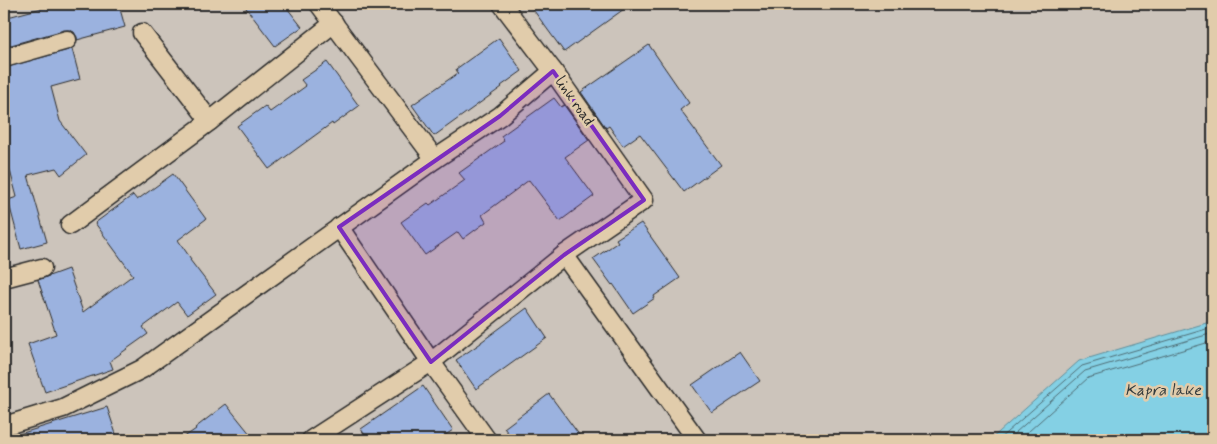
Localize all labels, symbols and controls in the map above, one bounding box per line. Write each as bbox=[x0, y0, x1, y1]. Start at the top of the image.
street label: link road bbox=[550, 73, 598, 130]
water label: Kapra lake bbox=[1125, 380, 1202, 401]

